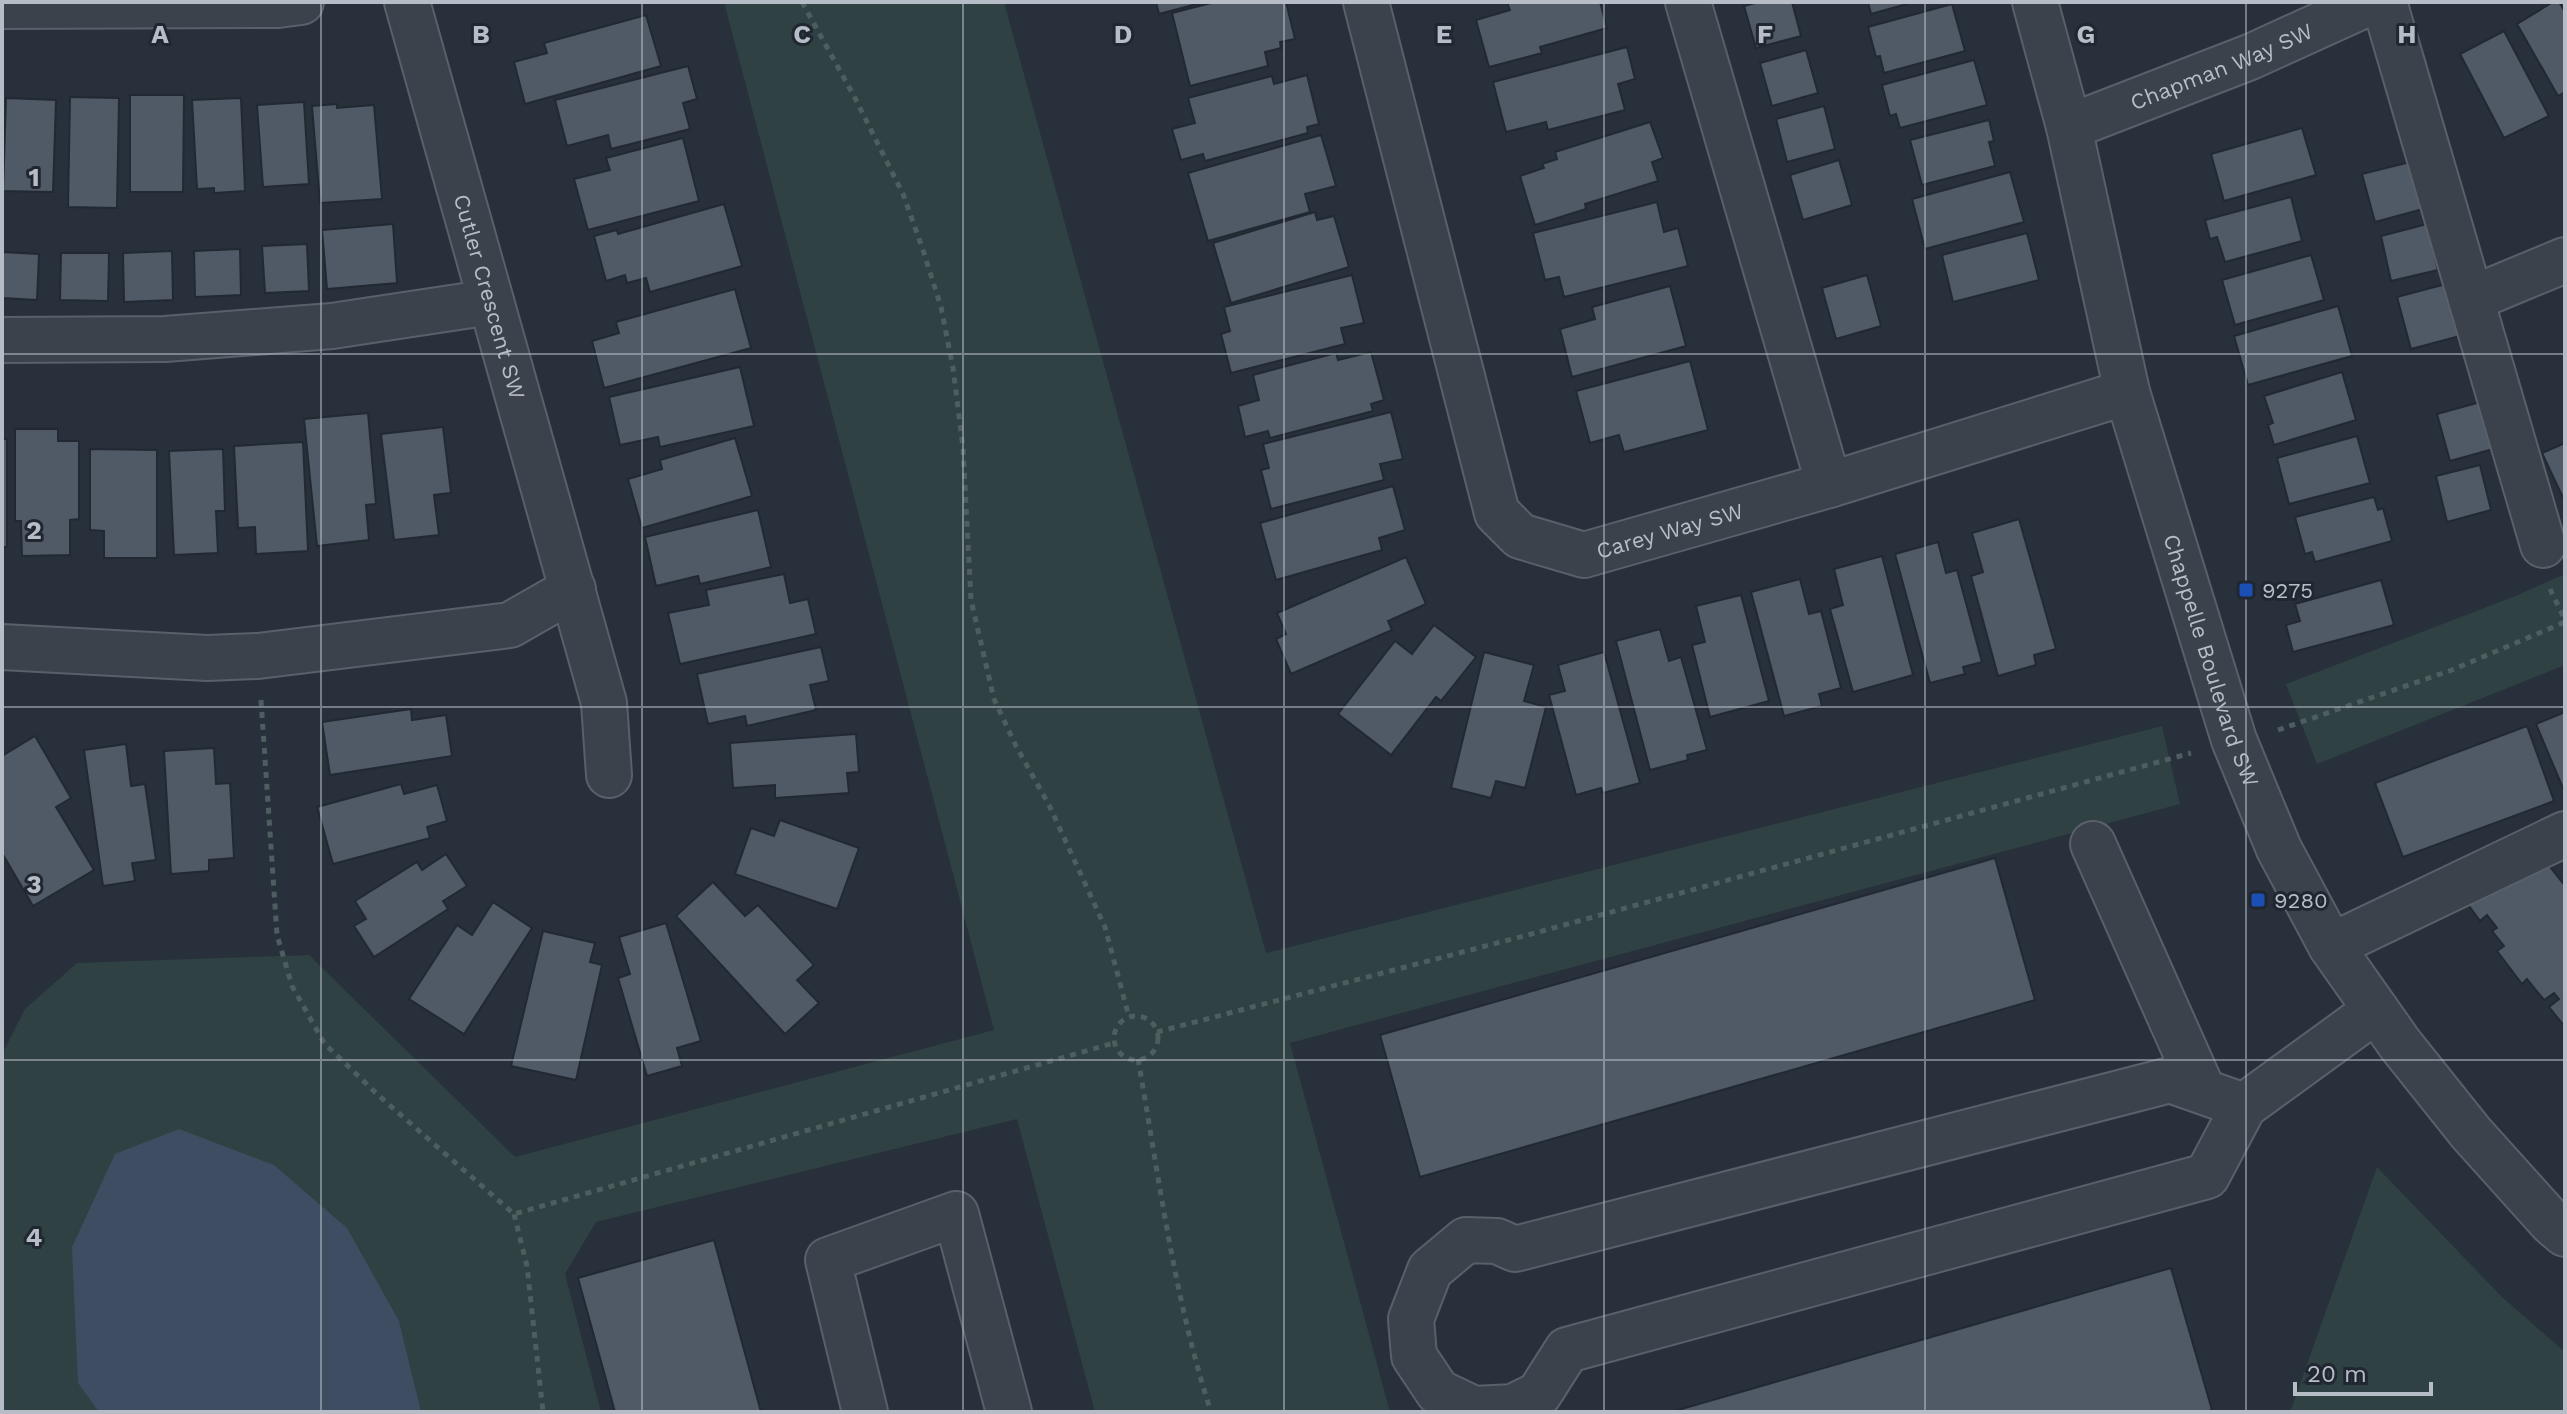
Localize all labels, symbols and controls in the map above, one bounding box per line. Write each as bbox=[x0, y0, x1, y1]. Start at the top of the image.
street label: Chapman Way SW bbox=[2127, 18, 2316, 115]
text: A bbox=[151, 19, 169, 49]
text: B bbox=[472, 19, 490, 49]
text: C bbox=[793, 19, 811, 49]
text: D bbox=[1114, 19, 1132, 49]
text: E bbox=[1436, 19, 1452, 49]
text: F bbox=[1757, 19, 1773, 49]
text: G bbox=[2077, 19, 2095, 49]
text: H bbox=[2397, 19, 2417, 49]
text: 1 bbox=[28, 162, 40, 192]
street label: Cutler Crescent SW bbox=[449, 191, 530, 402]
street label: Carey Way SW bbox=[1593, 498, 1746, 563]
text: 2 bbox=[26, 515, 42, 545]
street label: Chappelle Boulevard SW bbox=[2159, 531, 2264, 790]
place label: 9275 bbox=[2262, 578, 2313, 603]
marker: 9275 bbox=[2237, 581, 2255, 599]
text: 3 bbox=[26, 869, 42, 899]
place label: 9280 bbox=[2274, 888, 2328, 913]
marker: 9280 bbox=[2249, 891, 2267, 909]
text: 4 bbox=[26, 1222, 43, 1252]
scale bar bbox=[2295, 1346, 2431, 1396]
text: 20 m bbox=[2307, 1360, 2367, 1388]

